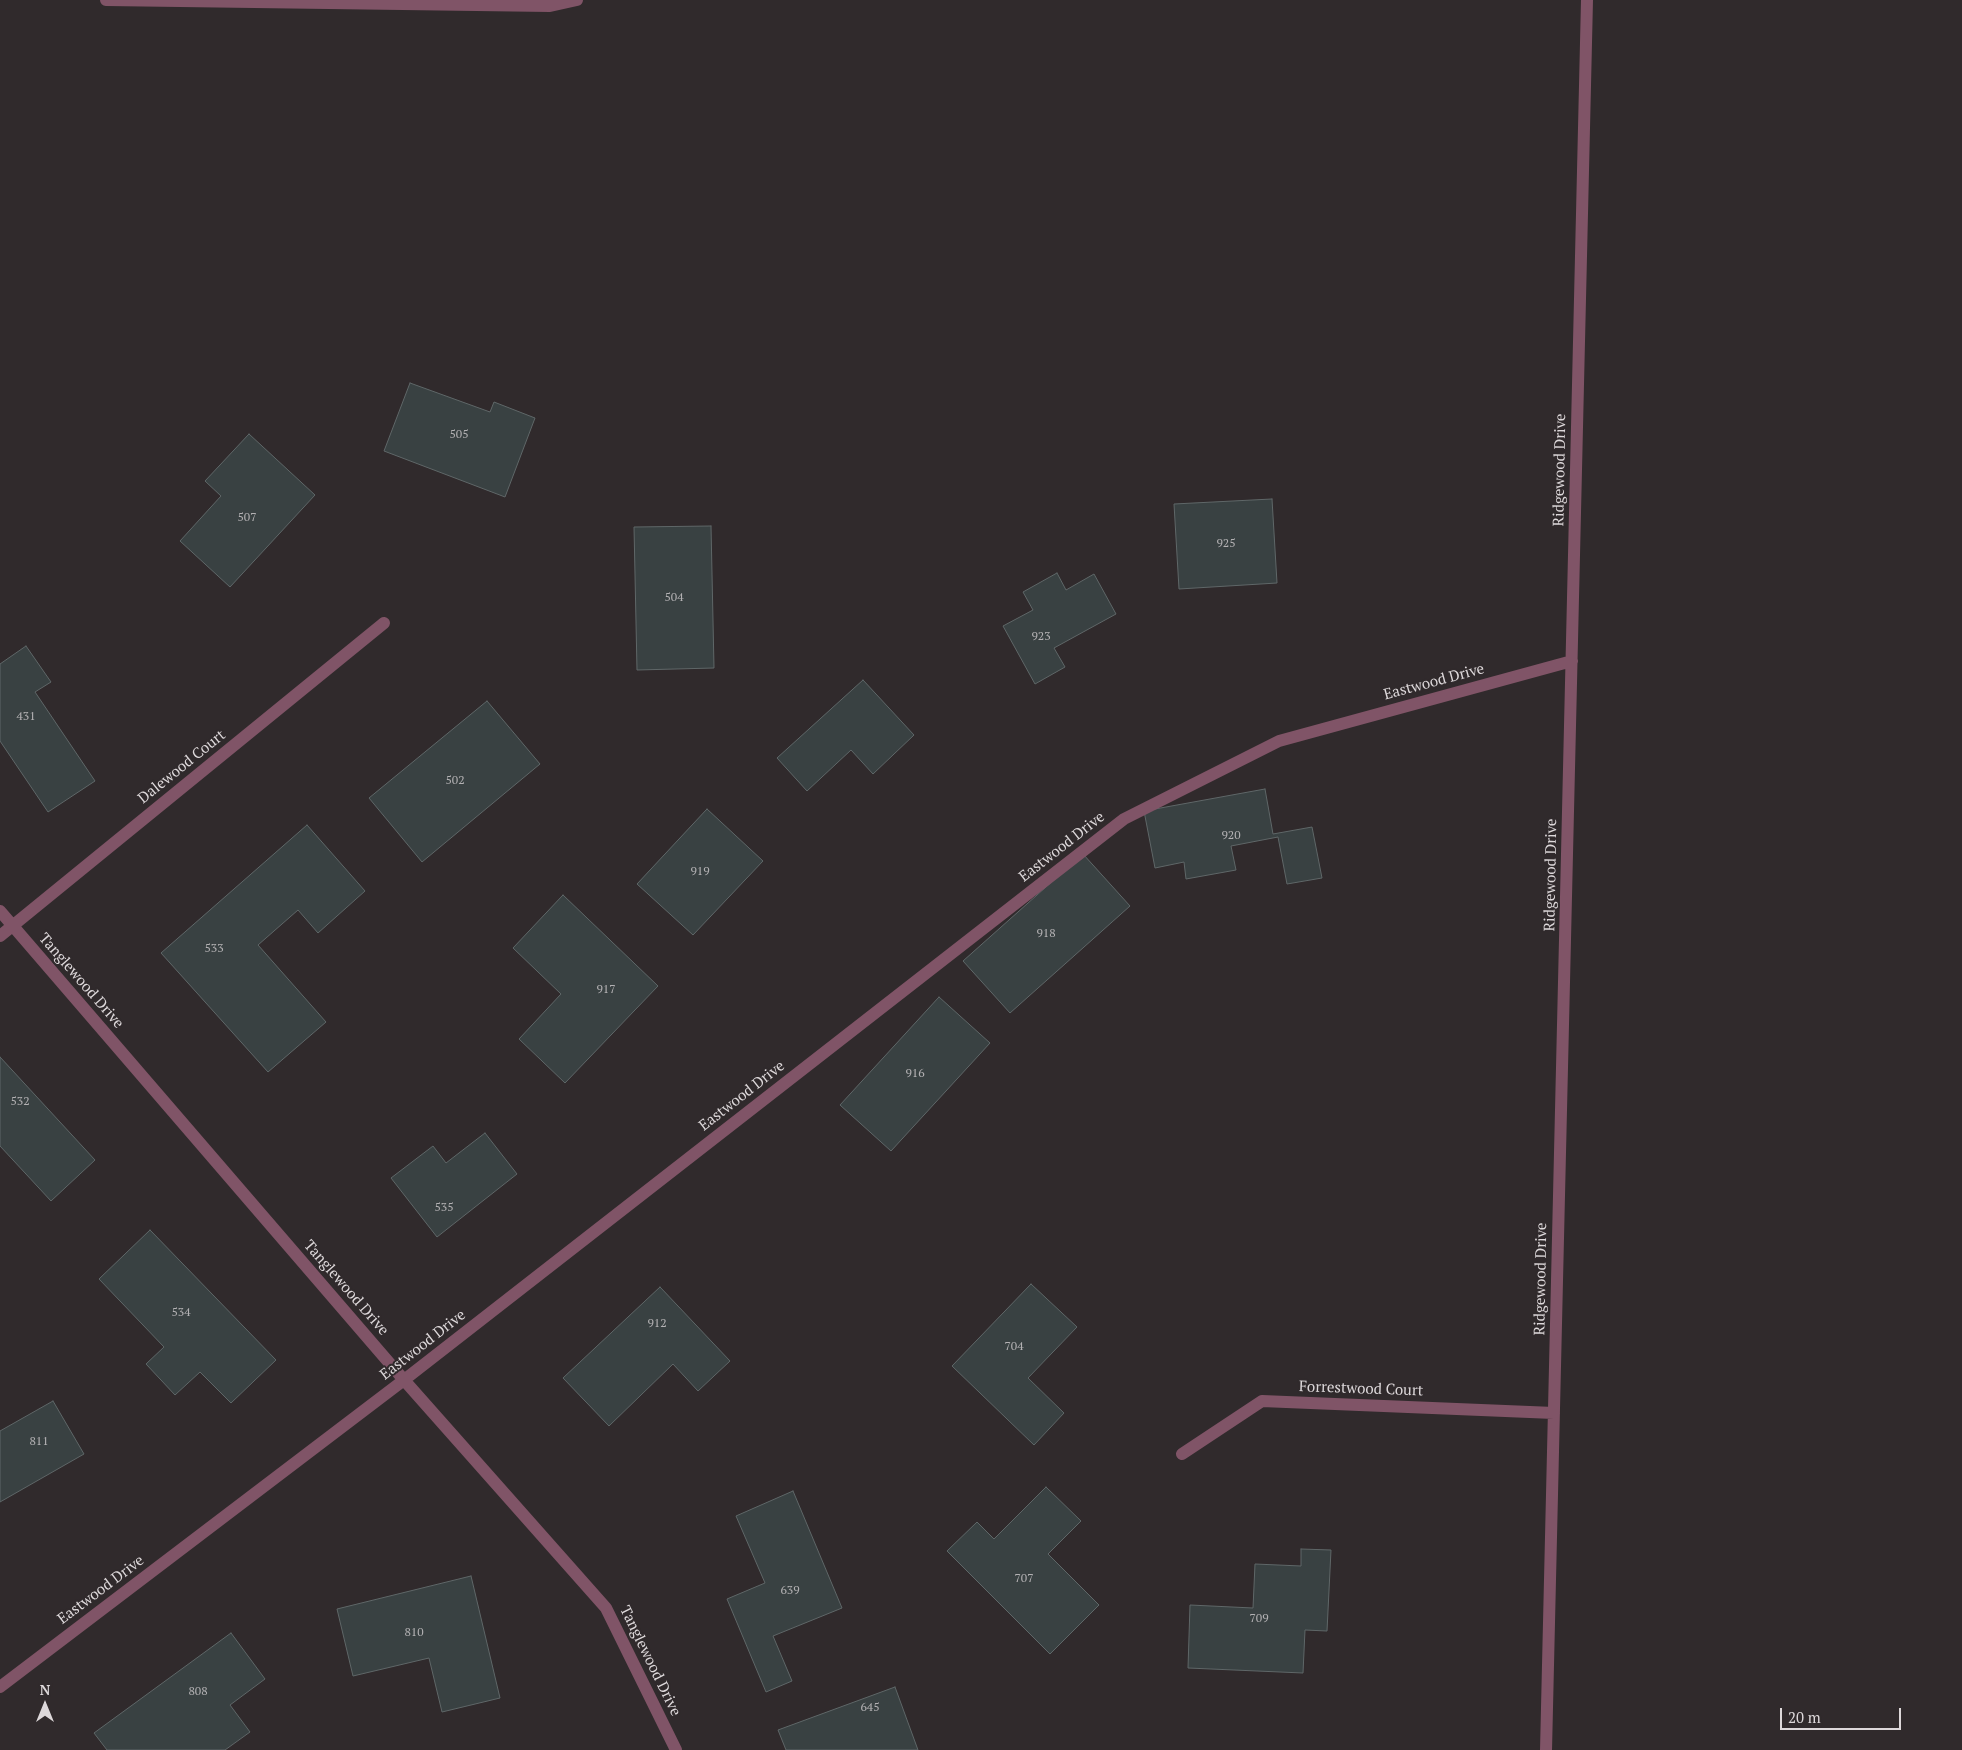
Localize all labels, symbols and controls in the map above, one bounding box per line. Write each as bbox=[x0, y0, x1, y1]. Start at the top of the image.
street label: Ridgewood Drive bbox=[1550, 413, 1570, 527]
house number: 505 bbox=[449, 428, 469, 442]
house number: 507 bbox=[237, 511, 257, 525]
house number: 925 bbox=[1216, 537, 1236, 551]
house number: 504 bbox=[664, 591, 684, 605]
house number: 923 bbox=[1031, 630, 1051, 644]
street label: Eastwood Drive bbox=[1382, 660, 1486, 704]
house number: 431 bbox=[16, 710, 36, 724]
street label: Dalewood Court bbox=[135, 726, 229, 808]
house number: 502 bbox=[445, 774, 465, 788]
street label: Eastwood Drive bbox=[1016, 808, 1108, 886]
street label: Ridgewood Drive bbox=[1541, 818, 1561, 932]
house number: 920 bbox=[1221, 829, 1241, 843]
house number: 919 bbox=[690, 865, 710, 879]
house number: 918 bbox=[1036, 927, 1056, 941]
street label: Tanglewood Drive bbox=[35, 930, 127, 1032]
house number: 533 bbox=[204, 942, 224, 956]
house number: 917 bbox=[596, 983, 616, 997]
street label: Eastwood Drive bbox=[696, 1057, 788, 1135]
house number: 916 bbox=[905, 1067, 925, 1081]
house number: 532 bbox=[10, 1095, 30, 1109]
house number: 535 bbox=[434, 1201, 454, 1215]
street label: Ridgewood Drive bbox=[1531, 1222, 1551, 1336]
street label: Tanglewood Drive bbox=[300, 1237, 392, 1339]
house number: 534 bbox=[171, 1306, 191, 1320]
street label: Eastwood Drive bbox=[377, 1306, 469, 1384]
house number: 912 bbox=[647, 1317, 667, 1331]
house number: 704 bbox=[1004, 1340, 1024, 1354]
street label: Forrestwood Court bbox=[1299, 1378, 1423, 1400]
house number: 811 bbox=[29, 1435, 49, 1449]
street label: Eastwood Drive bbox=[54, 1552, 148, 1628]
house number: 707 bbox=[1014, 1572, 1034, 1586]
house number: 639 bbox=[780, 1584, 800, 1598]
street label: Tanglewood Drive bbox=[616, 1603, 684, 1719]
house number: 709 bbox=[1249, 1612, 1269, 1626]
house number: 810 bbox=[404, 1626, 424, 1640]
north arrow bbox=[20, 1680, 70, 1730]
text: N bbox=[40, 1680, 50, 1699]
house number: 808 bbox=[188, 1685, 208, 1699]
scale bar bbox=[1782, 1698, 1903, 1730]
house number: 645 bbox=[860, 1701, 880, 1715]
text: 20 m bbox=[1788, 1707, 1821, 1727]

